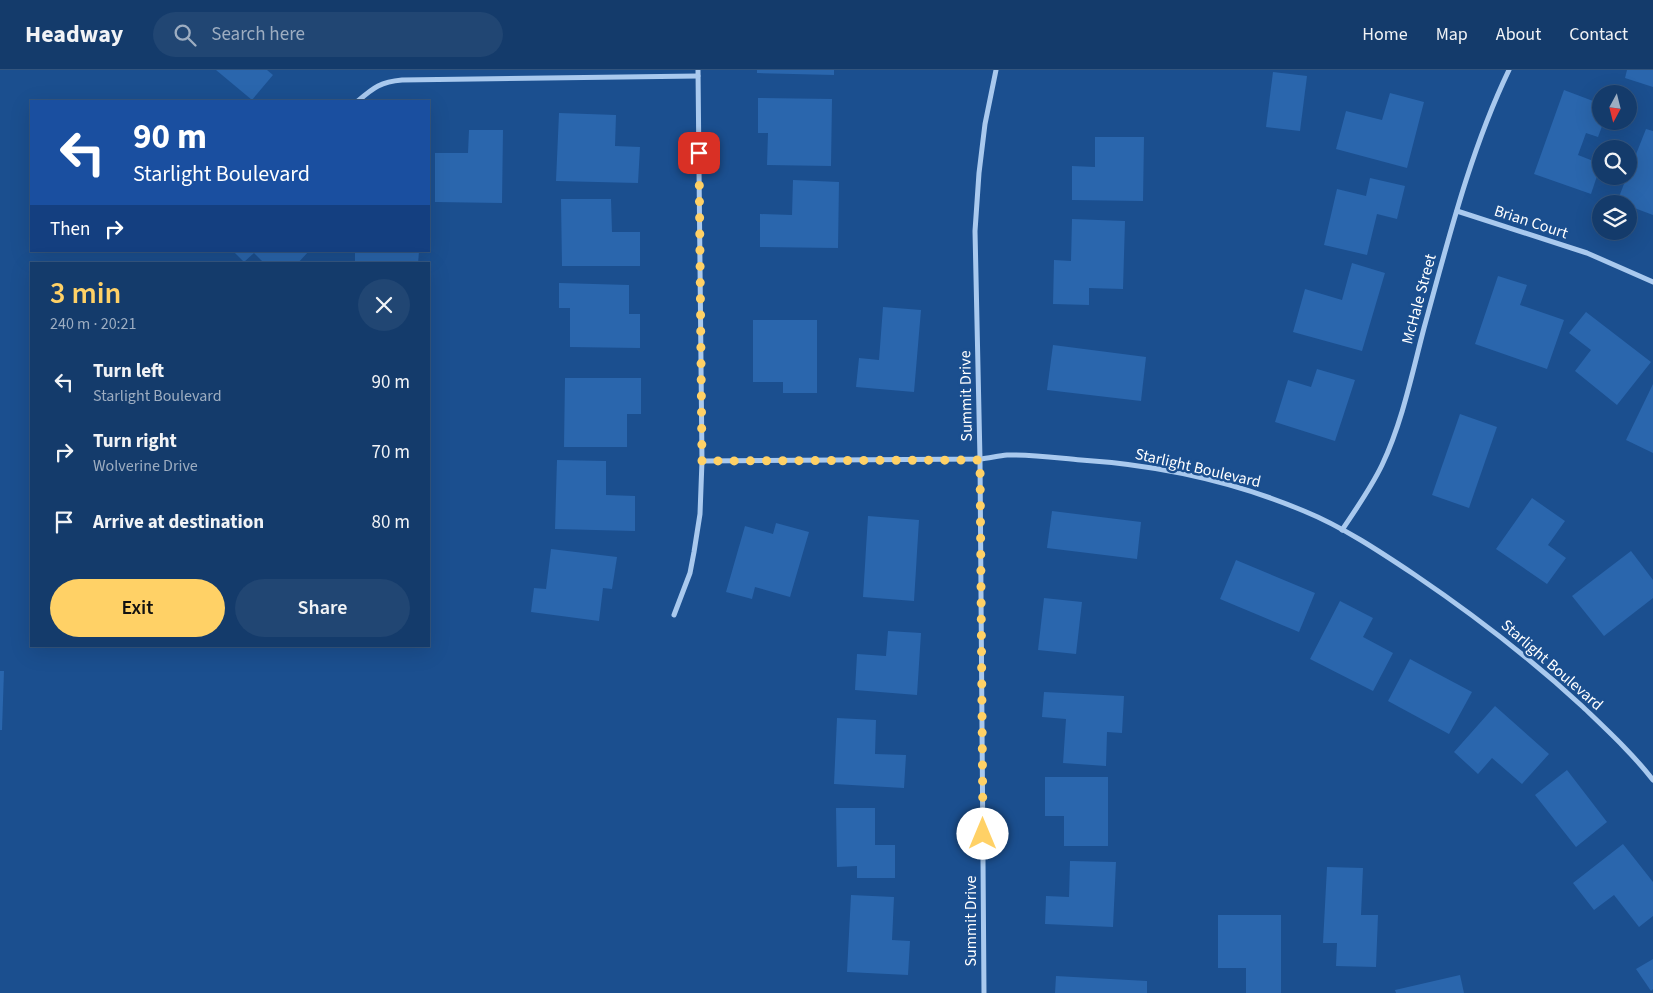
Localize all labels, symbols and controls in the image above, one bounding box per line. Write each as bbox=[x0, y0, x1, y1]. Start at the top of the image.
search box bbox=[153, 12, 503, 57]
text: Headway bbox=[25, 17, 123, 52]
icon: search bbox=[171, 21, 199, 49]
text: Search here bbox=[211, 21, 305, 48]
text: Home bbox=[1362, 22, 1408, 47]
text: Map bbox=[1436, 22, 1468, 47]
text: About bbox=[1496, 22, 1541, 47]
text: Contact bbox=[1569, 22, 1628, 47]
north arrow bbox=[1592, 85, 1638, 130]
map controls bbox=[1592, 85, 1637, 240]
text: 90 m bbox=[133, 112, 207, 162]
icon: left bbox=[50, 120, 115, 185]
pin bbox=[678, 132, 720, 174]
icon: arrive bbox=[685, 139, 713, 167]
button: search bbox=[1592, 140, 1637, 185]
text: Starlight Boulevard bbox=[133, 158, 310, 190]
button: layers bbox=[1592, 195, 1637, 240]
street label: Brian Court bbox=[1491, 200, 1571, 244]
icon: right bbox=[100, 215, 128, 243]
text: Then bbox=[50, 216, 90, 243]
street label: McHale Street bbox=[1396, 251, 1442, 347]
text: 3 min bbox=[50, 272, 121, 315]
button: close bbox=[358, 279, 410, 331]
text: 240 m · 20:21 bbox=[50, 313, 137, 335]
street label: Summit Drive bbox=[954, 350, 978, 442]
text: Turn left bbox=[93, 358, 164, 385]
icon: left bbox=[50, 368, 78, 396]
text: 90 m bbox=[372, 369, 410, 396]
text: Starlight Boulevard bbox=[93, 385, 222, 407]
text: Turn right bbox=[93, 428, 177, 455]
icon: right bbox=[50, 438, 78, 466]
text: 70 m bbox=[372, 439, 410, 466]
street label: Starlight Boulevard bbox=[1133, 443, 1263, 493]
text: Wolverine Drive bbox=[93, 455, 198, 477]
icon: arrive bbox=[50, 508, 78, 536]
text: Arrive at destination bbox=[93, 509, 264, 536]
text: 80 m bbox=[372, 509, 410, 536]
button: Exit bbox=[50, 579, 225, 637]
button: Share bbox=[235, 579, 410, 637]
street label: Starlight Boulevard bbox=[1496, 615, 1608, 715]
position arrow bbox=[956, 807, 1008, 859]
street label: Summit Drive bbox=[960, 875, 982, 967]

